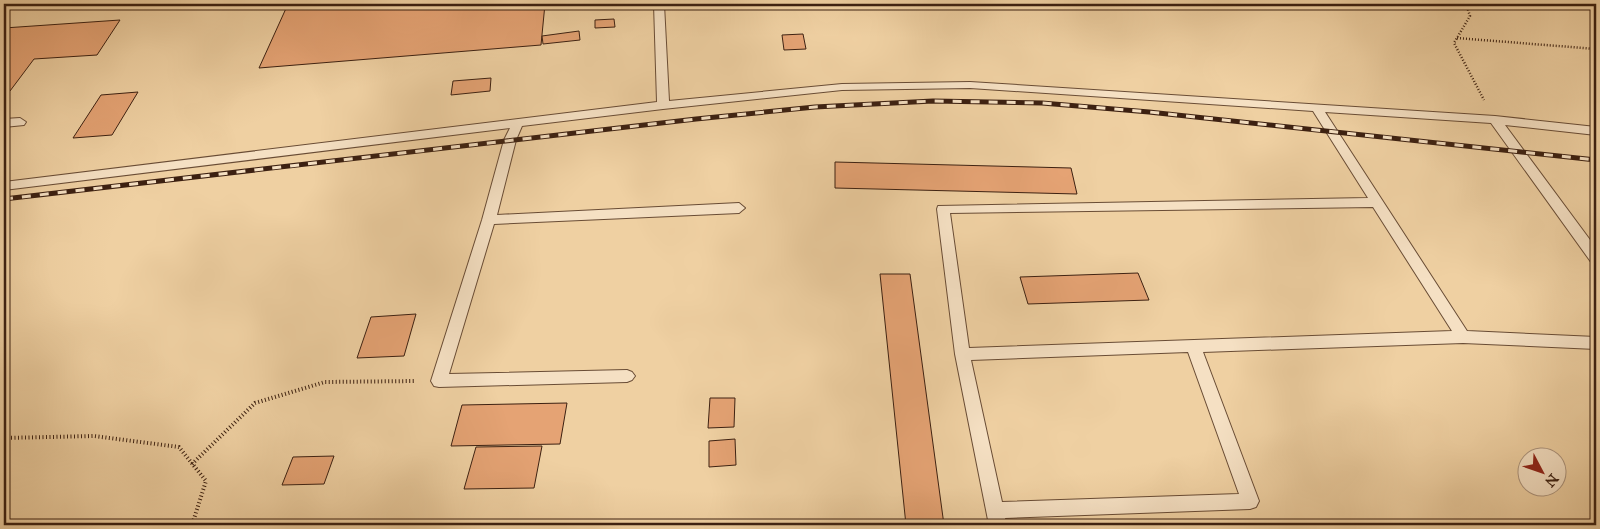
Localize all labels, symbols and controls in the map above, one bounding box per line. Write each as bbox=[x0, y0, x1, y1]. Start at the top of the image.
north arrow bbox=[1518, 446, 1568, 496]
text: N bbox=[1541, 470, 1562, 490]

